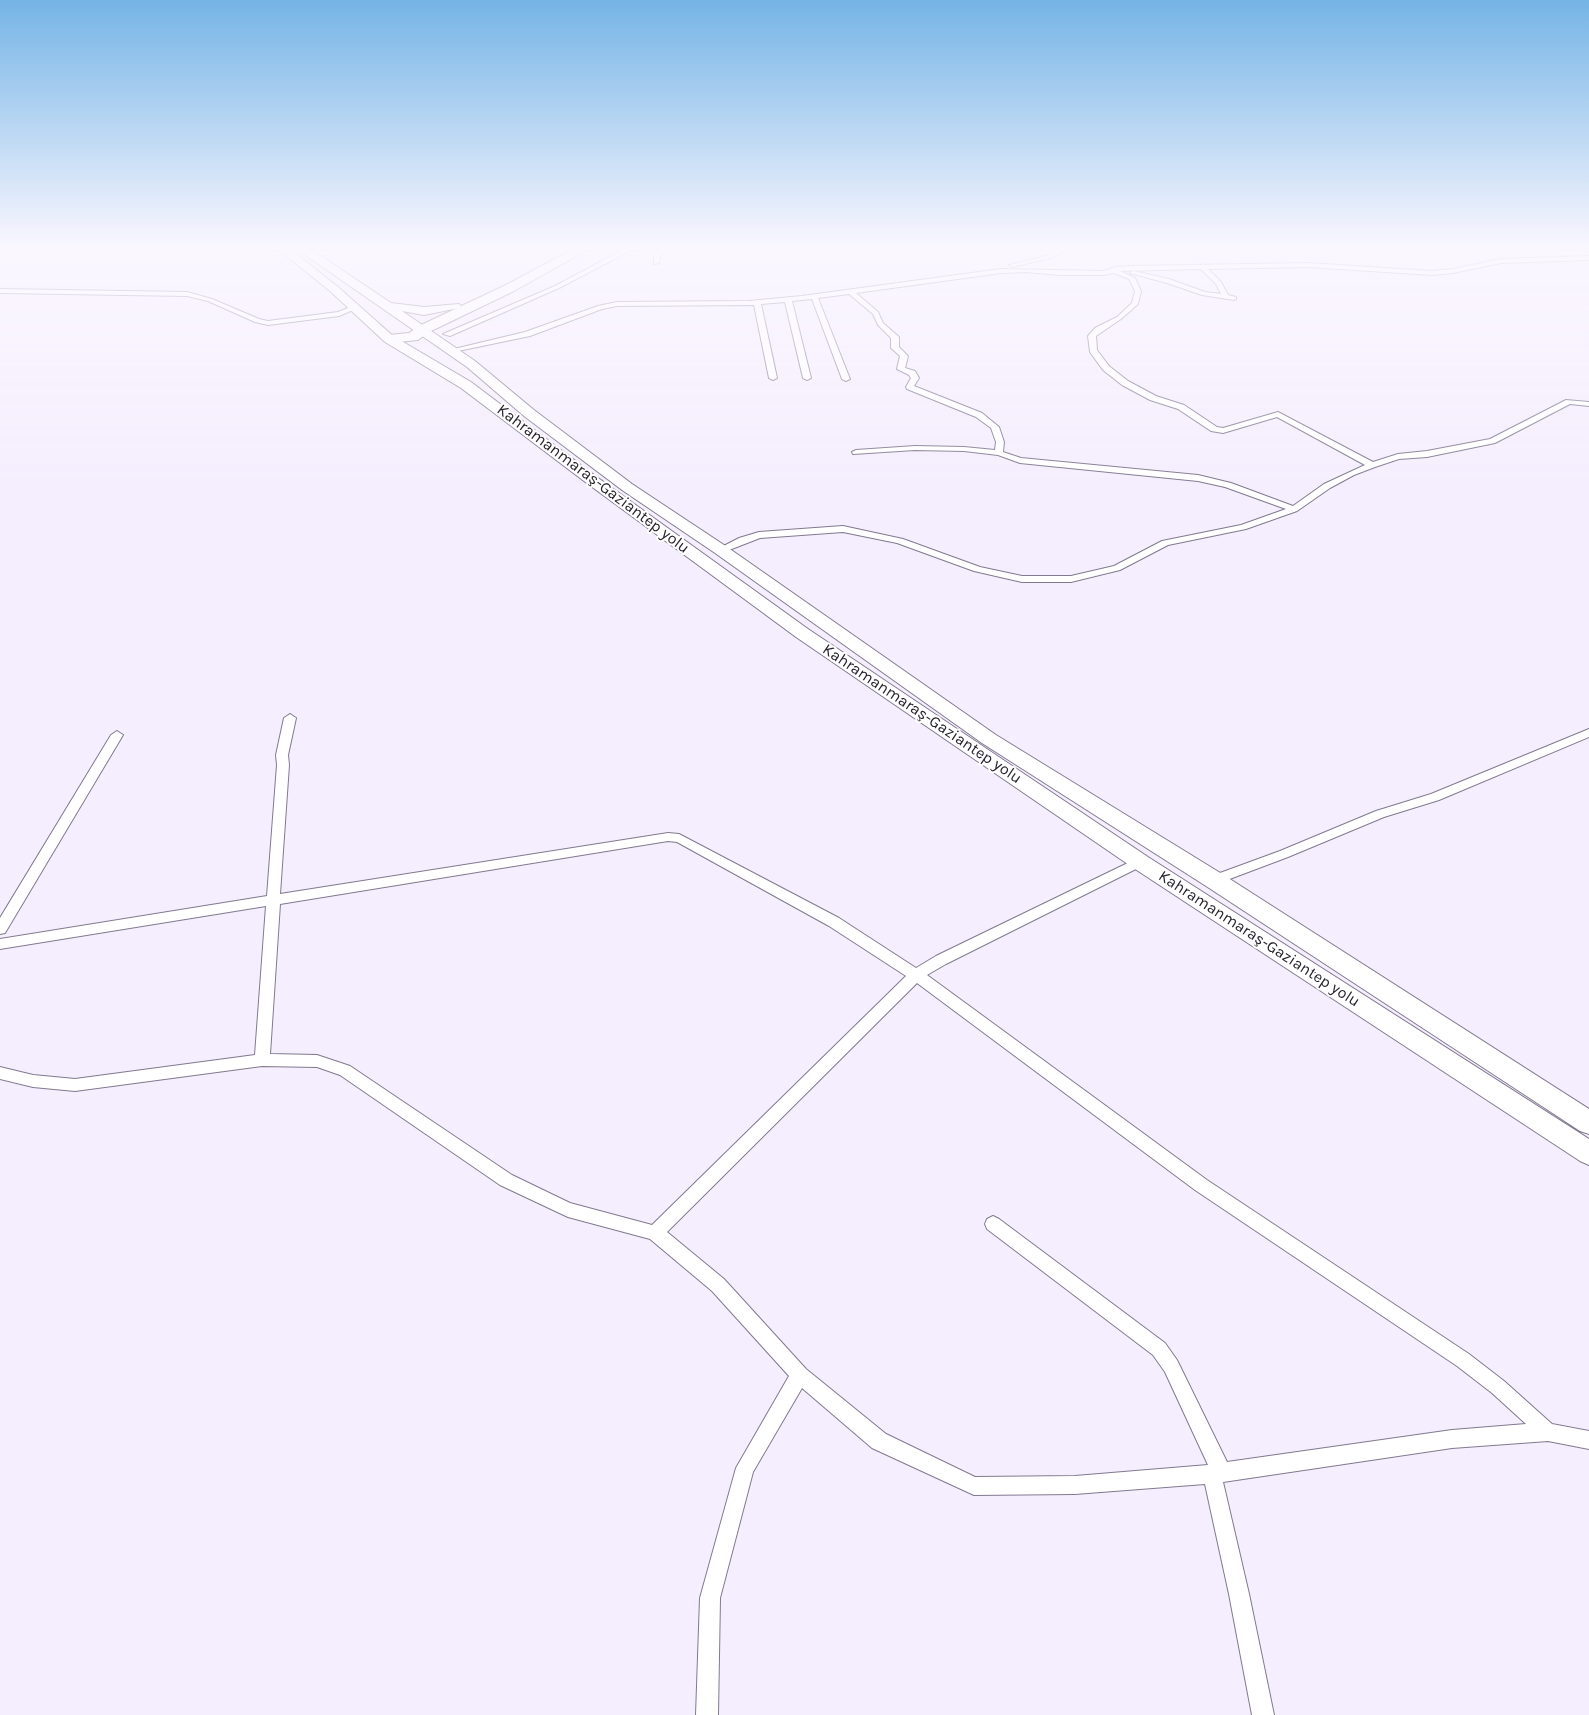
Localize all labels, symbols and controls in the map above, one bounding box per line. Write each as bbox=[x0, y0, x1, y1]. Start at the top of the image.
street label: Kahramanmaraş-Gaziantep yolu bbox=[493, 400, 693, 558]
street label: Kahramanmaraş-Gaziantep yolu bbox=[819, 640, 1025, 788]
street label: Kahramanmaraş-Gaziantep yolu bbox=[1155, 867, 1363, 1011]

